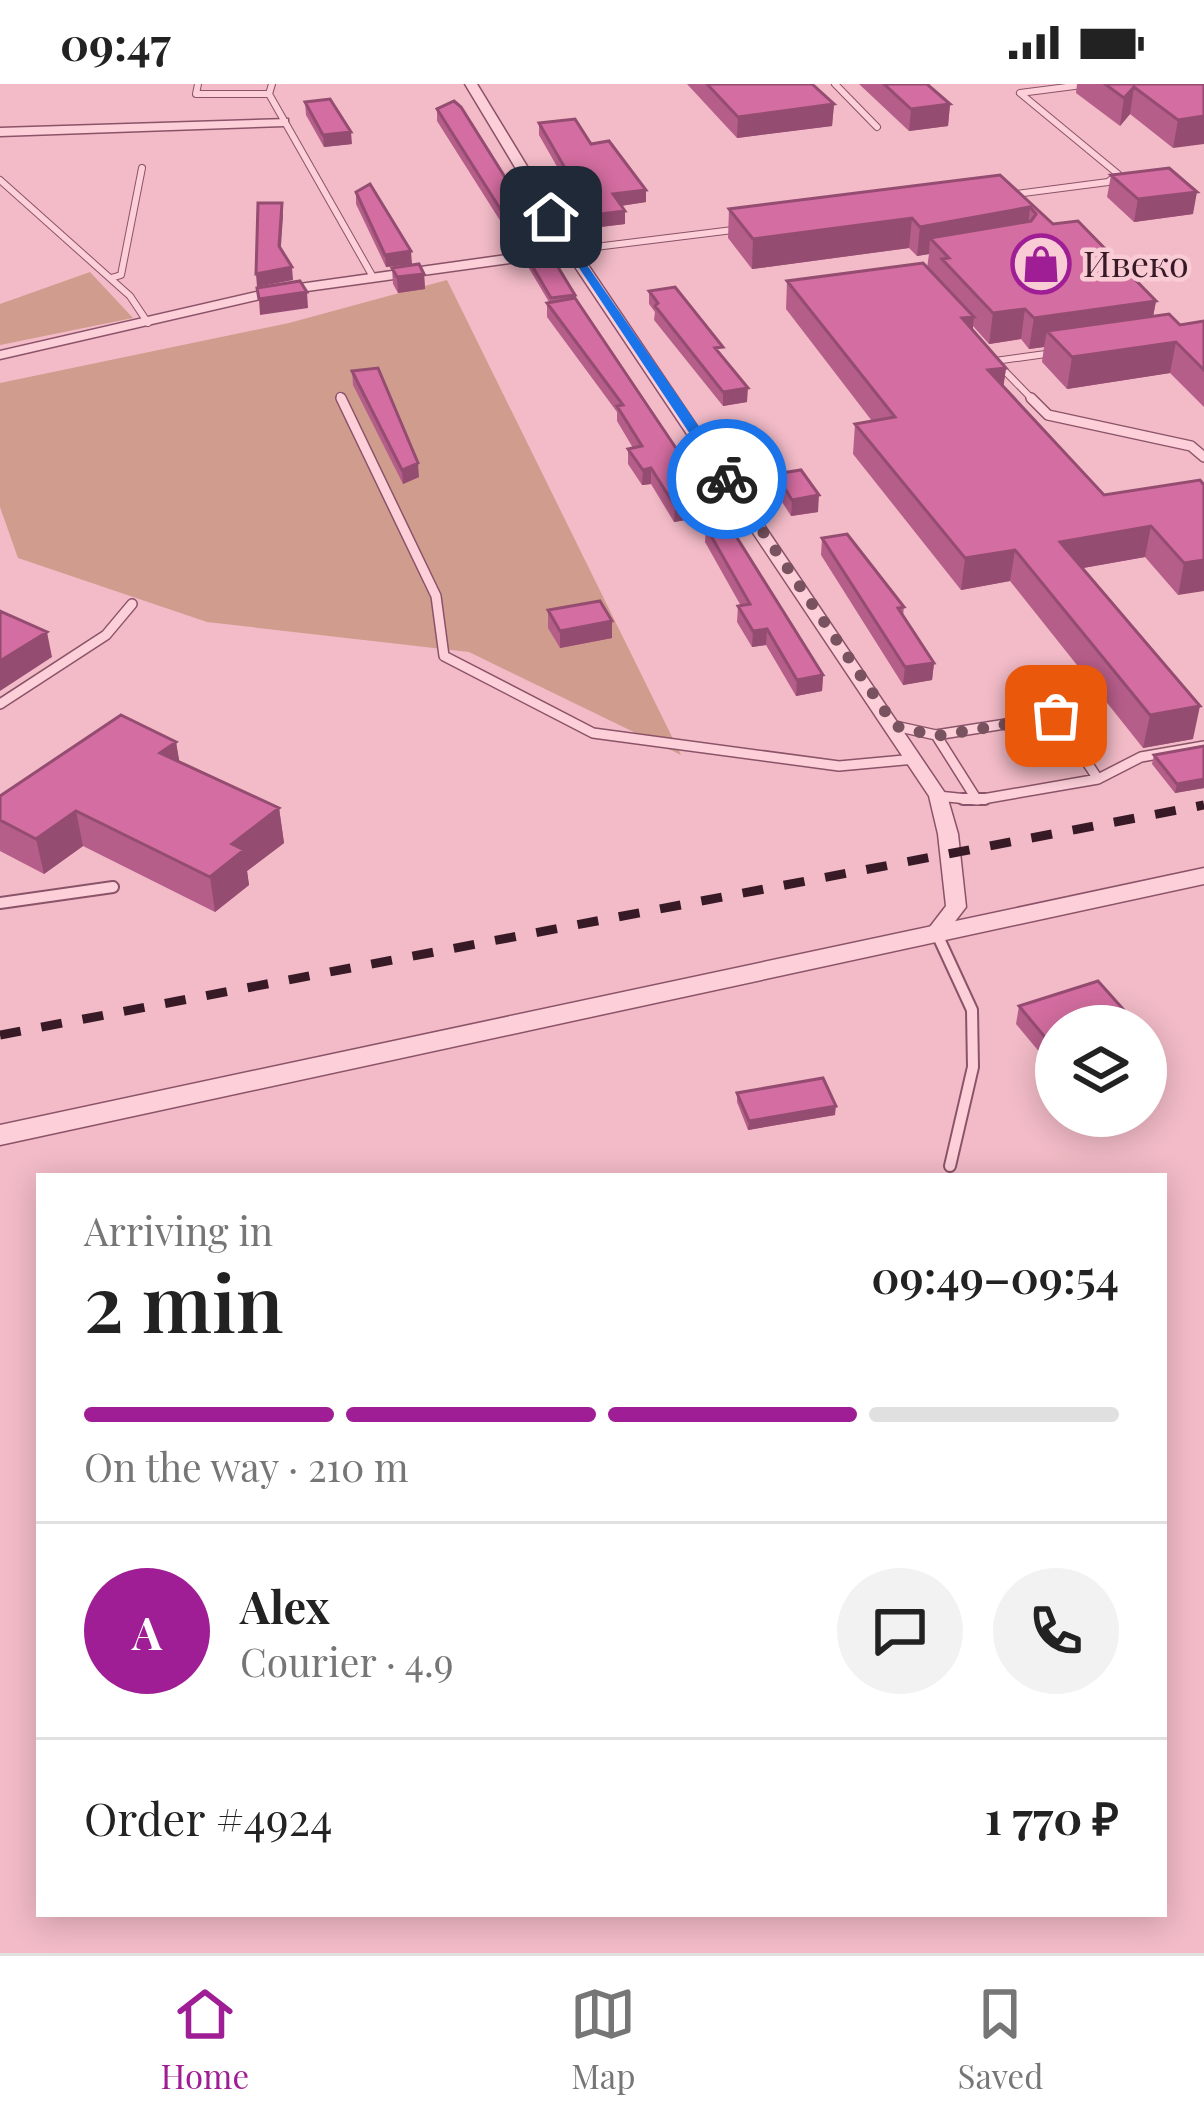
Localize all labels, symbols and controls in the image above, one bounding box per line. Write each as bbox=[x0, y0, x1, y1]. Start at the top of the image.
text: 09:47 bbox=[60, 12, 171, 72]
pin bbox=[500, 166, 602, 268]
icon: home bbox=[518, 184, 584, 250]
shop icon: Ивеко bbox=[1010, 233, 1072, 295]
place label: Ивеко bbox=[1083, 238, 1189, 286]
courier bbox=[667, 419, 787, 539]
icon: bike bbox=[694, 446, 760, 512]
pin bbox=[1005, 665, 1107, 767]
icon: bag bbox=[1023, 683, 1089, 749]
map controls bbox=[1035, 1005, 1167, 1137]
button: layers bbox=[1035, 1005, 1167, 1137]
text: Arriving in bbox=[84, 1204, 273, 1256]
text: 09:49–09:54 bbox=[871, 1245, 1119, 1305]
text: 2 min bbox=[84, 1249, 283, 1353]
text: On the way · 210 m bbox=[84, 1440, 409, 1492]
button: chat bbox=[837, 1568, 963, 1694]
button: phone bbox=[993, 1568, 1119, 1694]
text: Alex bbox=[240, 1575, 330, 1635]
text: A bbox=[132, 1601, 162, 1661]
text: Courier · 4.9 bbox=[240, 1635, 454, 1687]
text: 1 770 ₽ bbox=[985, 1786, 1119, 1846]
text: Order #4924 bbox=[84, 1787, 332, 1847]
tab: Home bbox=[161, 1981, 249, 2097]
tab: Map bbox=[570, 1981, 636, 2097]
tab: Saved bbox=[958, 1981, 1043, 2097]

